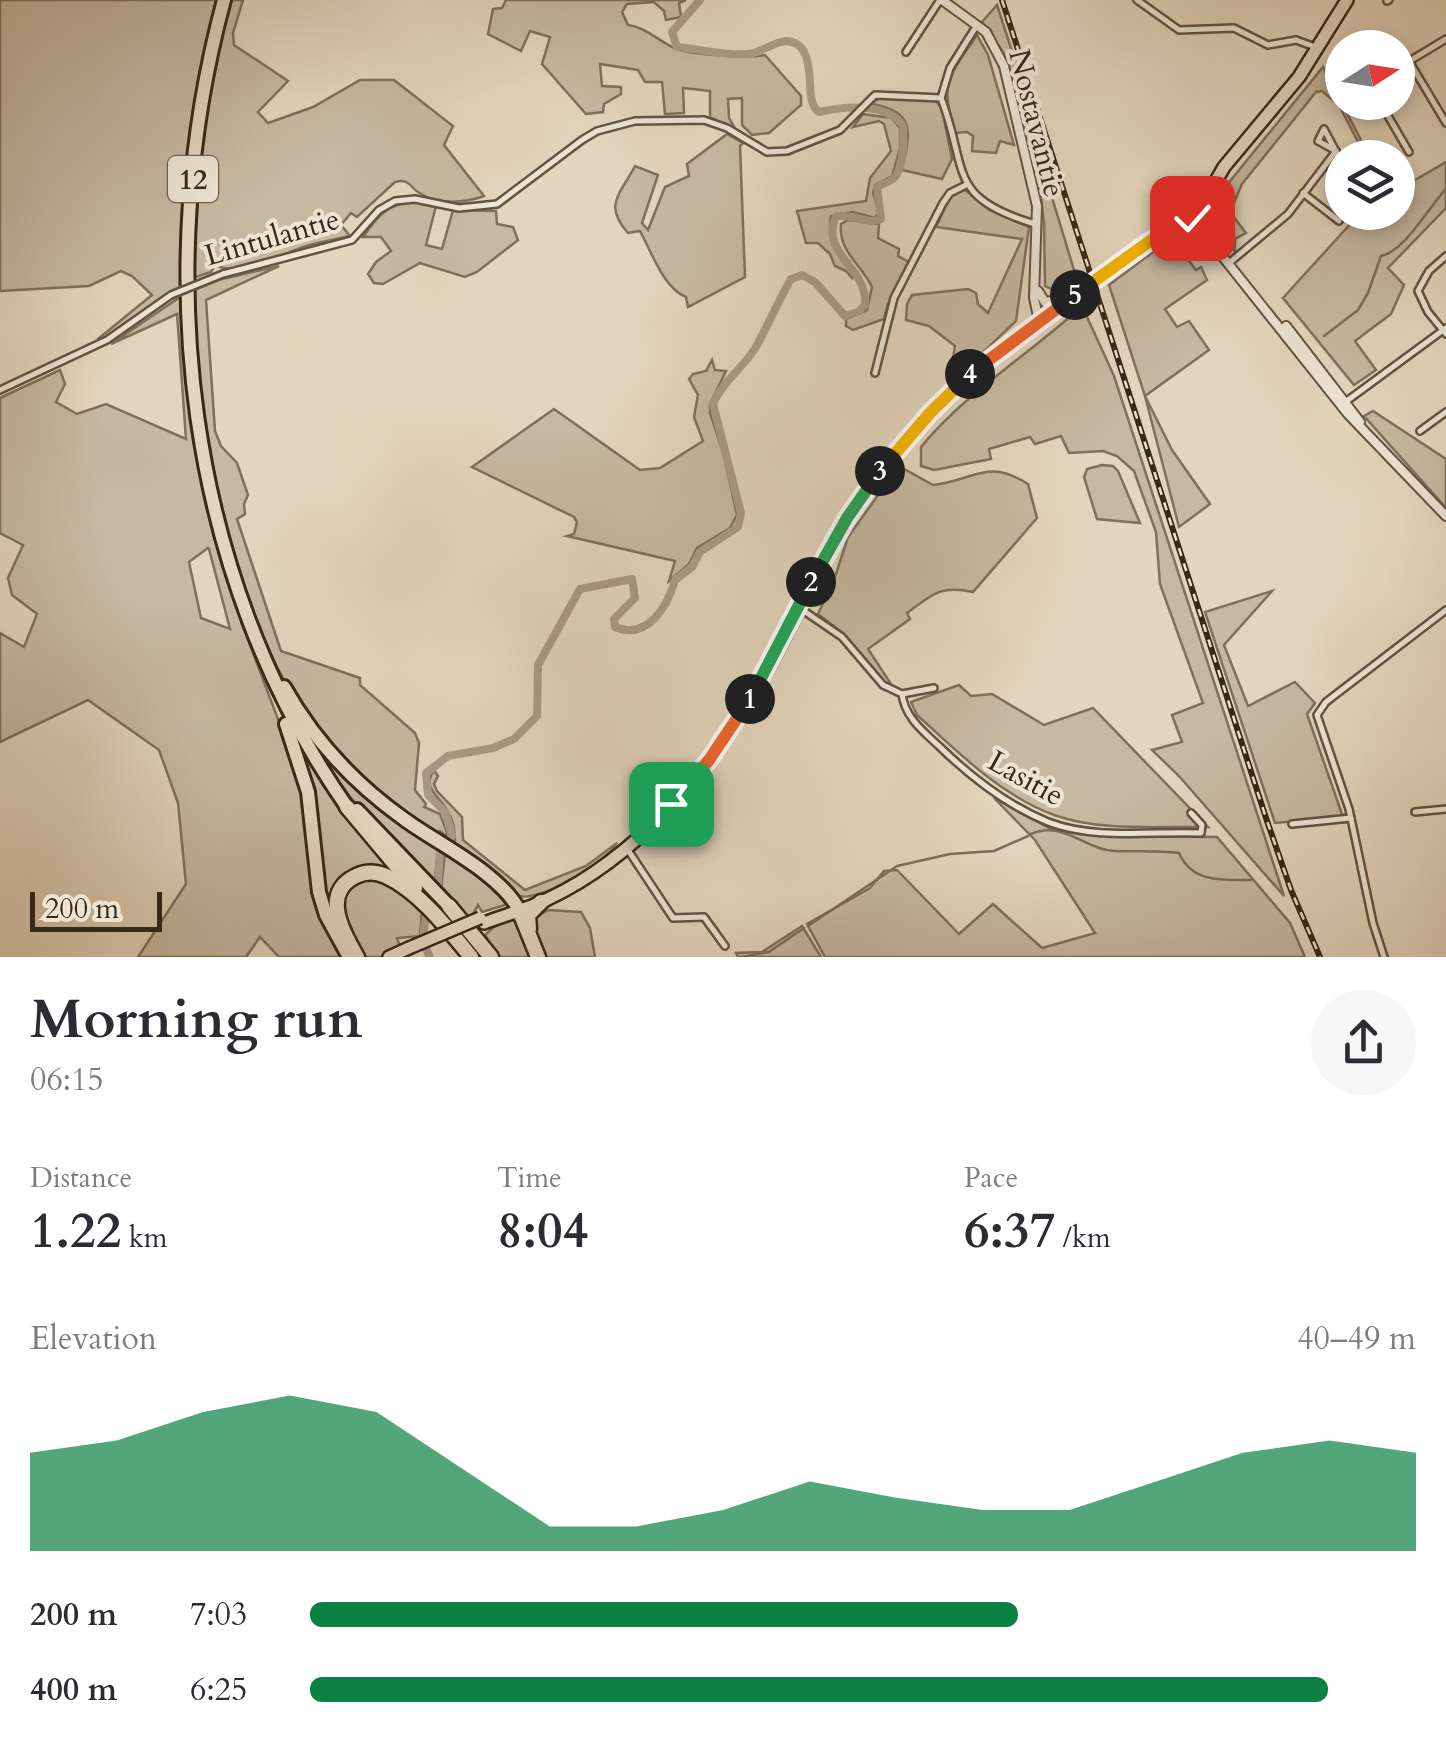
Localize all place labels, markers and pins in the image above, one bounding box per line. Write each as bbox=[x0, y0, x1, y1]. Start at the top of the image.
pin bbox=[1150, 176, 1235, 261]
pin: 5 bbox=[1050, 270, 1100, 320]
pin: 4 bbox=[945, 349, 995, 399]
pin: 3 bbox=[855, 446, 905, 496]
pin: 2 bbox=[786, 557, 836, 607]
pin: 1 bbox=[725, 674, 775, 724]
pin bbox=[629, 762, 714, 847]

